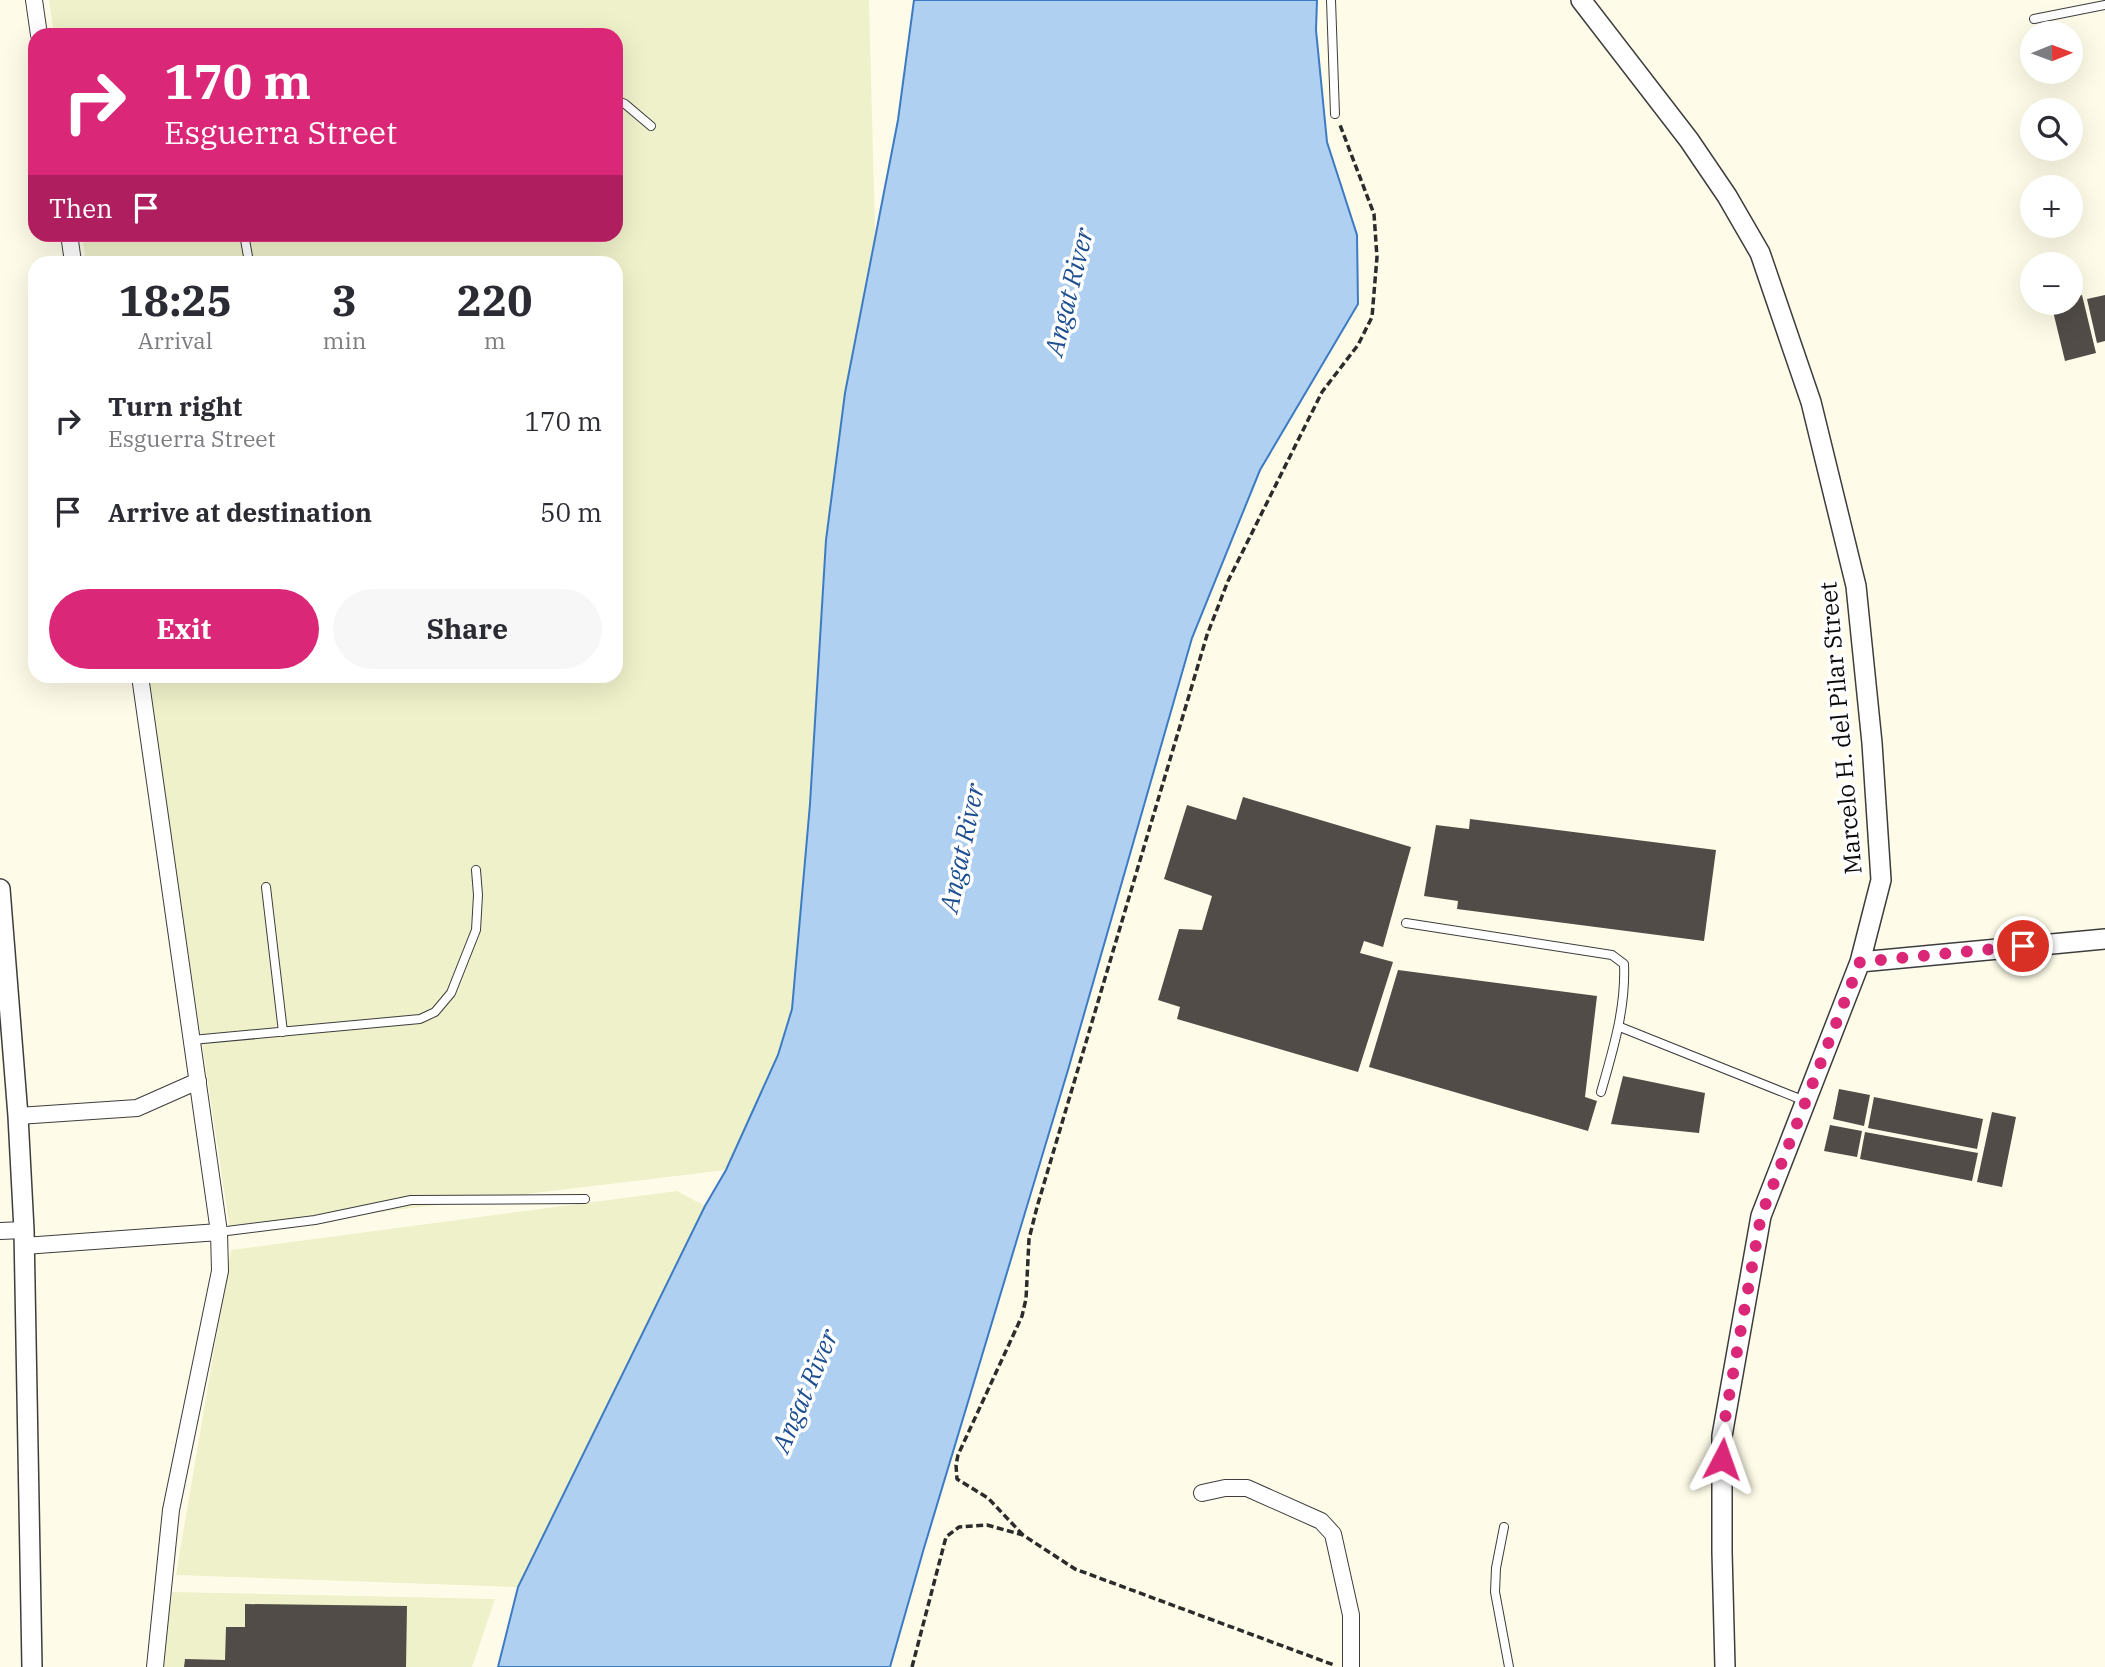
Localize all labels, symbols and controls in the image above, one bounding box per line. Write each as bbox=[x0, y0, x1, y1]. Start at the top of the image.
north arrow bbox=[2020, 21, 2082, 84]
map controls bbox=[2020, 21, 2083, 315]
text: 170 m bbox=[164, 49, 311, 112]
icon: right bbox=[49, 56, 140, 147]
button: search bbox=[2020, 98, 2083, 161]
text: Esguerra Street bbox=[164, 111, 397, 153]
button: + bbox=[2020, 175, 2083, 238]
icon: arrive bbox=[127, 189, 165, 227]
text: Then bbox=[49, 191, 113, 225]
water label: Angat River bbox=[1035, 224, 1100, 361]
button: − bbox=[2020, 252, 2083, 315]
text: 18:25 bbox=[118, 273, 232, 328]
text: 3 bbox=[332, 273, 357, 328]
text: 220 bbox=[457, 273, 532, 328]
text: Arrival bbox=[138, 325, 213, 355]
text: min bbox=[323, 325, 366, 355]
text: m bbox=[484, 325, 506, 355]
text: Turn right bbox=[108, 389, 242, 423]
icon: right bbox=[49, 402, 87, 440]
text: 170 m bbox=[524, 404, 602, 438]
text: Esguerra Street bbox=[108, 423, 276, 453]
icon: arrive bbox=[49, 493, 87, 531]
text: Arrive at destination bbox=[108, 495, 372, 529]
text: 50 m bbox=[540, 495, 602, 529]
street label: Marcelo H. del Pilar Street bbox=[1811, 580, 1869, 876]
button: Exit bbox=[49, 589, 319, 669]
button: Share bbox=[333, 589, 602, 669]
water label: Angat River bbox=[930, 780, 991, 917]
pin bbox=[1993, 916, 2053, 976]
icon: arrive bbox=[2004, 927, 2042, 965]
water label: Angat River bbox=[762, 1323, 845, 1459]
position arrow bbox=[1685, 1422, 1759, 1496]

